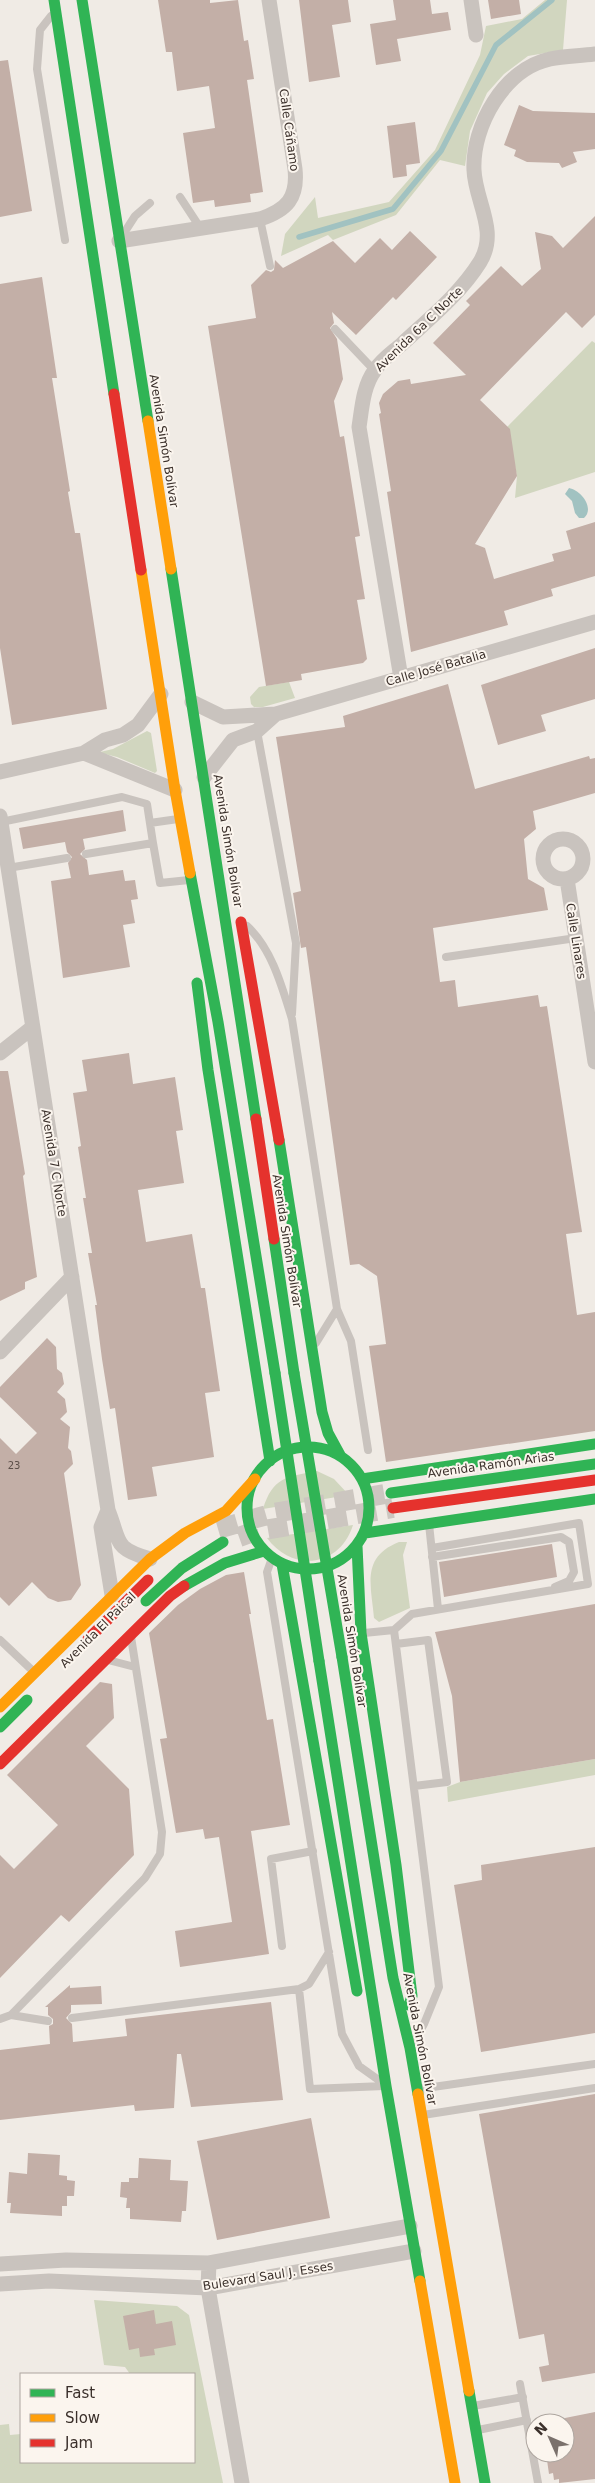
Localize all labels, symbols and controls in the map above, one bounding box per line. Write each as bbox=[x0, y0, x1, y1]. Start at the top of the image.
street label: Calle Cáñamo bbox=[276, 88, 302, 172]
street label: Avenida 6a C Norte bbox=[372, 284, 466, 374]
street label: Avenida Simón Bolívar bbox=[147, 373, 181, 509]
street label: Calle José Batalia bbox=[384, 647, 488, 689]
street label: Avenida Simón Bolívar bbox=[211, 773, 245, 909]
street label: Calle Linares bbox=[563, 902, 589, 980]
street label: Avenida 7 C Norte bbox=[39, 1108, 69, 1218]
street label: Avenida Simón Bolívar bbox=[270, 1173, 304, 1309]
street label: Avenida Ramón Arias bbox=[427, 1449, 555, 1481]
house number: 23 bbox=[8, 1460, 20, 1471]
street label: Avenida Simón Bolívar bbox=[335, 1573, 369, 1709]
street label: Avenida El Paical bbox=[57, 1589, 139, 1671]
street label: Avenida Simón Bolívar bbox=[400, 1972, 440, 2107]
street label: Bulevard Saul J. Esses bbox=[202, 2259, 334, 2293]
legend bbox=[20, 2373, 195, 2463]
text: Fast bbox=[65, 2384, 95, 2402]
text: Slow bbox=[65, 2409, 100, 2427]
north arrow bbox=[525, 2413, 575, 2463]
text: N bbox=[531, 2419, 551, 2439]
text: Jam bbox=[64, 2434, 93, 2452]

